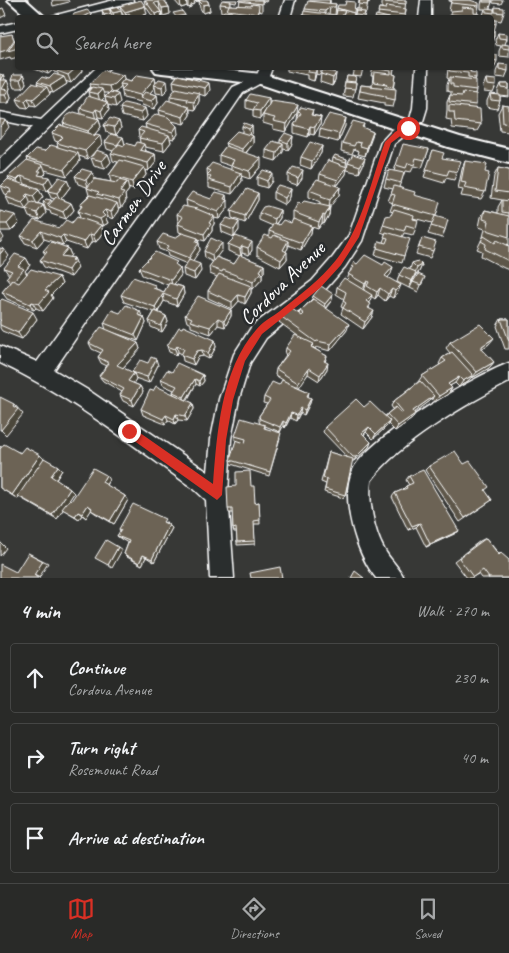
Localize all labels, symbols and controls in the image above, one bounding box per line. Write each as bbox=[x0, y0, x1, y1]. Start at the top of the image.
search box bbox=[15, 15, 494, 70]
icon: search bbox=[33, 29, 61, 57]
text: Search here bbox=[73, 31, 150, 55]
route start bbox=[397, 117, 420, 140]
street label: Carmen Drive bbox=[94, 153, 173, 251]
street label: Cordova Avenue bbox=[234, 235, 331, 330]
route end bbox=[118, 420, 141, 443]
text: 4 min bbox=[20, 598, 60, 624]
text: Walk · 270 m bbox=[417, 601, 489, 621]
text: Continue bbox=[68, 656, 125, 680]
icon: ahead bbox=[21, 664, 49, 692]
text: 230 m bbox=[454, 668, 488, 688]
text: Cordova Avenue bbox=[68, 680, 151, 700]
text: Turn right bbox=[68, 736, 135, 760]
icon: right bbox=[21, 744, 49, 772]
text: 40 m bbox=[461, 748, 488, 768]
text: Rosemount Road bbox=[68, 760, 157, 780]
icon: arrive bbox=[21, 824, 49, 852]
text: Arrive at destination bbox=[68, 826, 204, 850]
tab: Map bbox=[67, 895, 95, 942]
tab: Directions bbox=[230, 895, 279, 942]
tab: Saved bbox=[414, 895, 442, 942]

